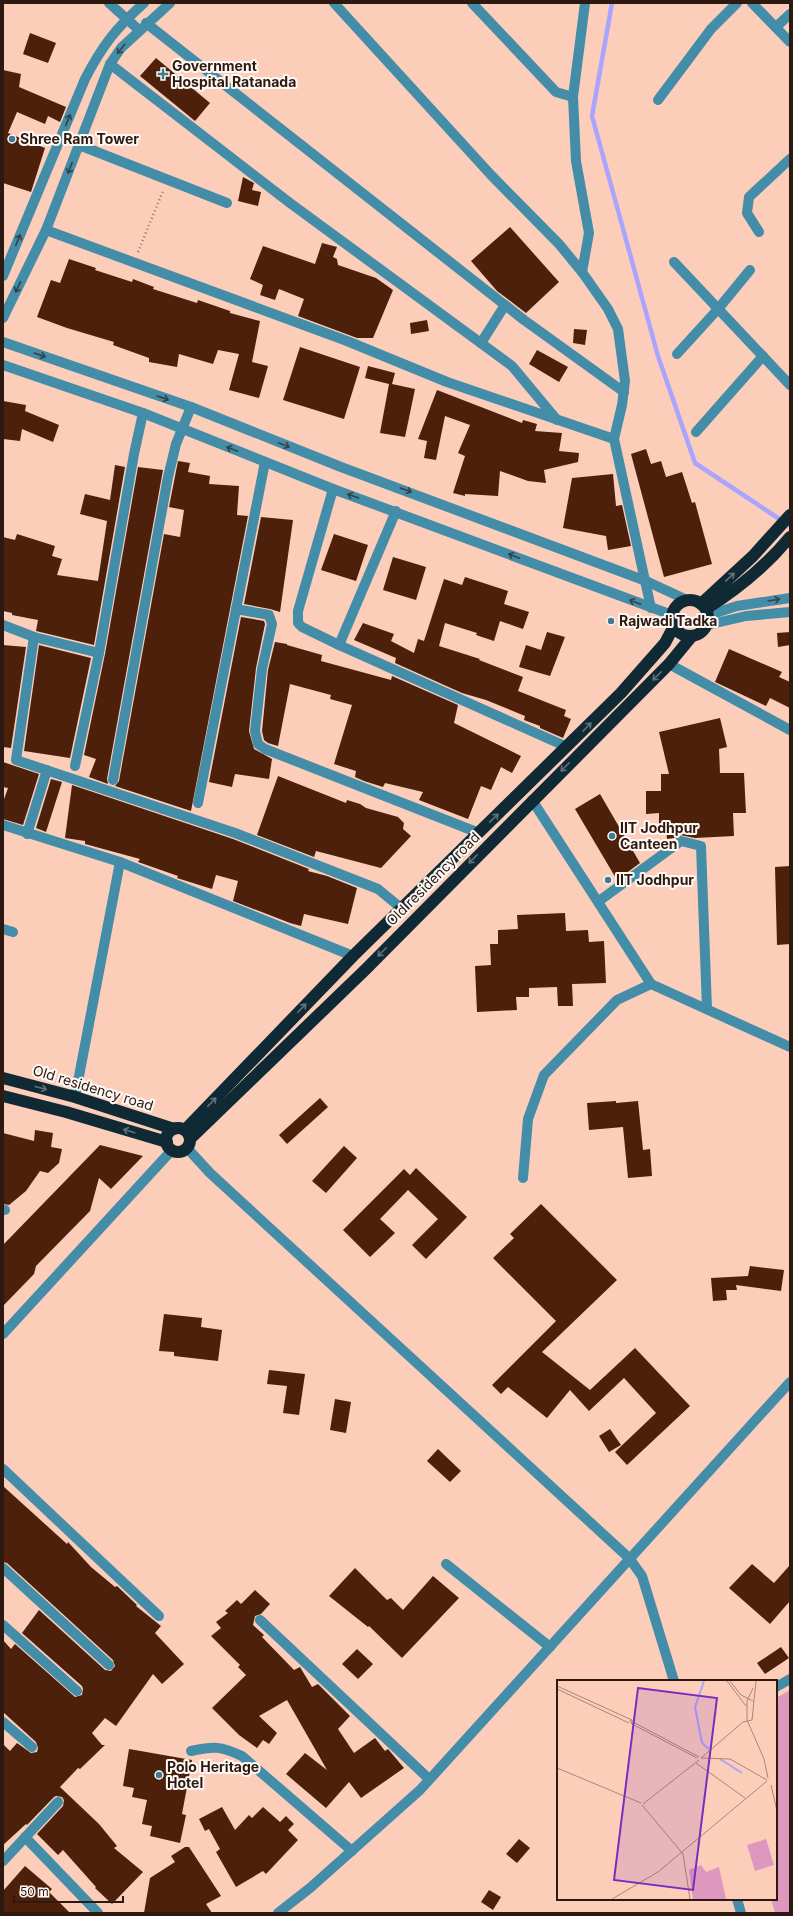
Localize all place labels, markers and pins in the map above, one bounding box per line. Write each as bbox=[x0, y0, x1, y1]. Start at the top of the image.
place label: Government Hospital Ratanada bbox=[172, 57, 296, 90]
marker: Government Hospital Ratanada bbox=[157, 68, 169, 80]
place label: Shree Ram Tower bbox=[20, 130, 139, 147]
marker: Shree Ram Tower bbox=[7, 134, 17, 144]
place label: Rajwadi Tadka bbox=[619, 612, 718, 629]
marker: Rajwadi Tadka bbox=[606, 616, 616, 626]
place label: IIT Jodhpur Canteen bbox=[620, 819, 698, 852]
marker: IIT Jodhpur Canteen bbox=[607, 831, 617, 841]
place label: IIT Jodhpur bbox=[616, 871, 694, 888]
marker: IIT Jodhpur bbox=[603, 875, 613, 885]
place label: Polo Heritage Hotel bbox=[167, 1758, 259, 1791]
marker: Polo Heritage Hotel bbox=[154, 1770, 164, 1780]

